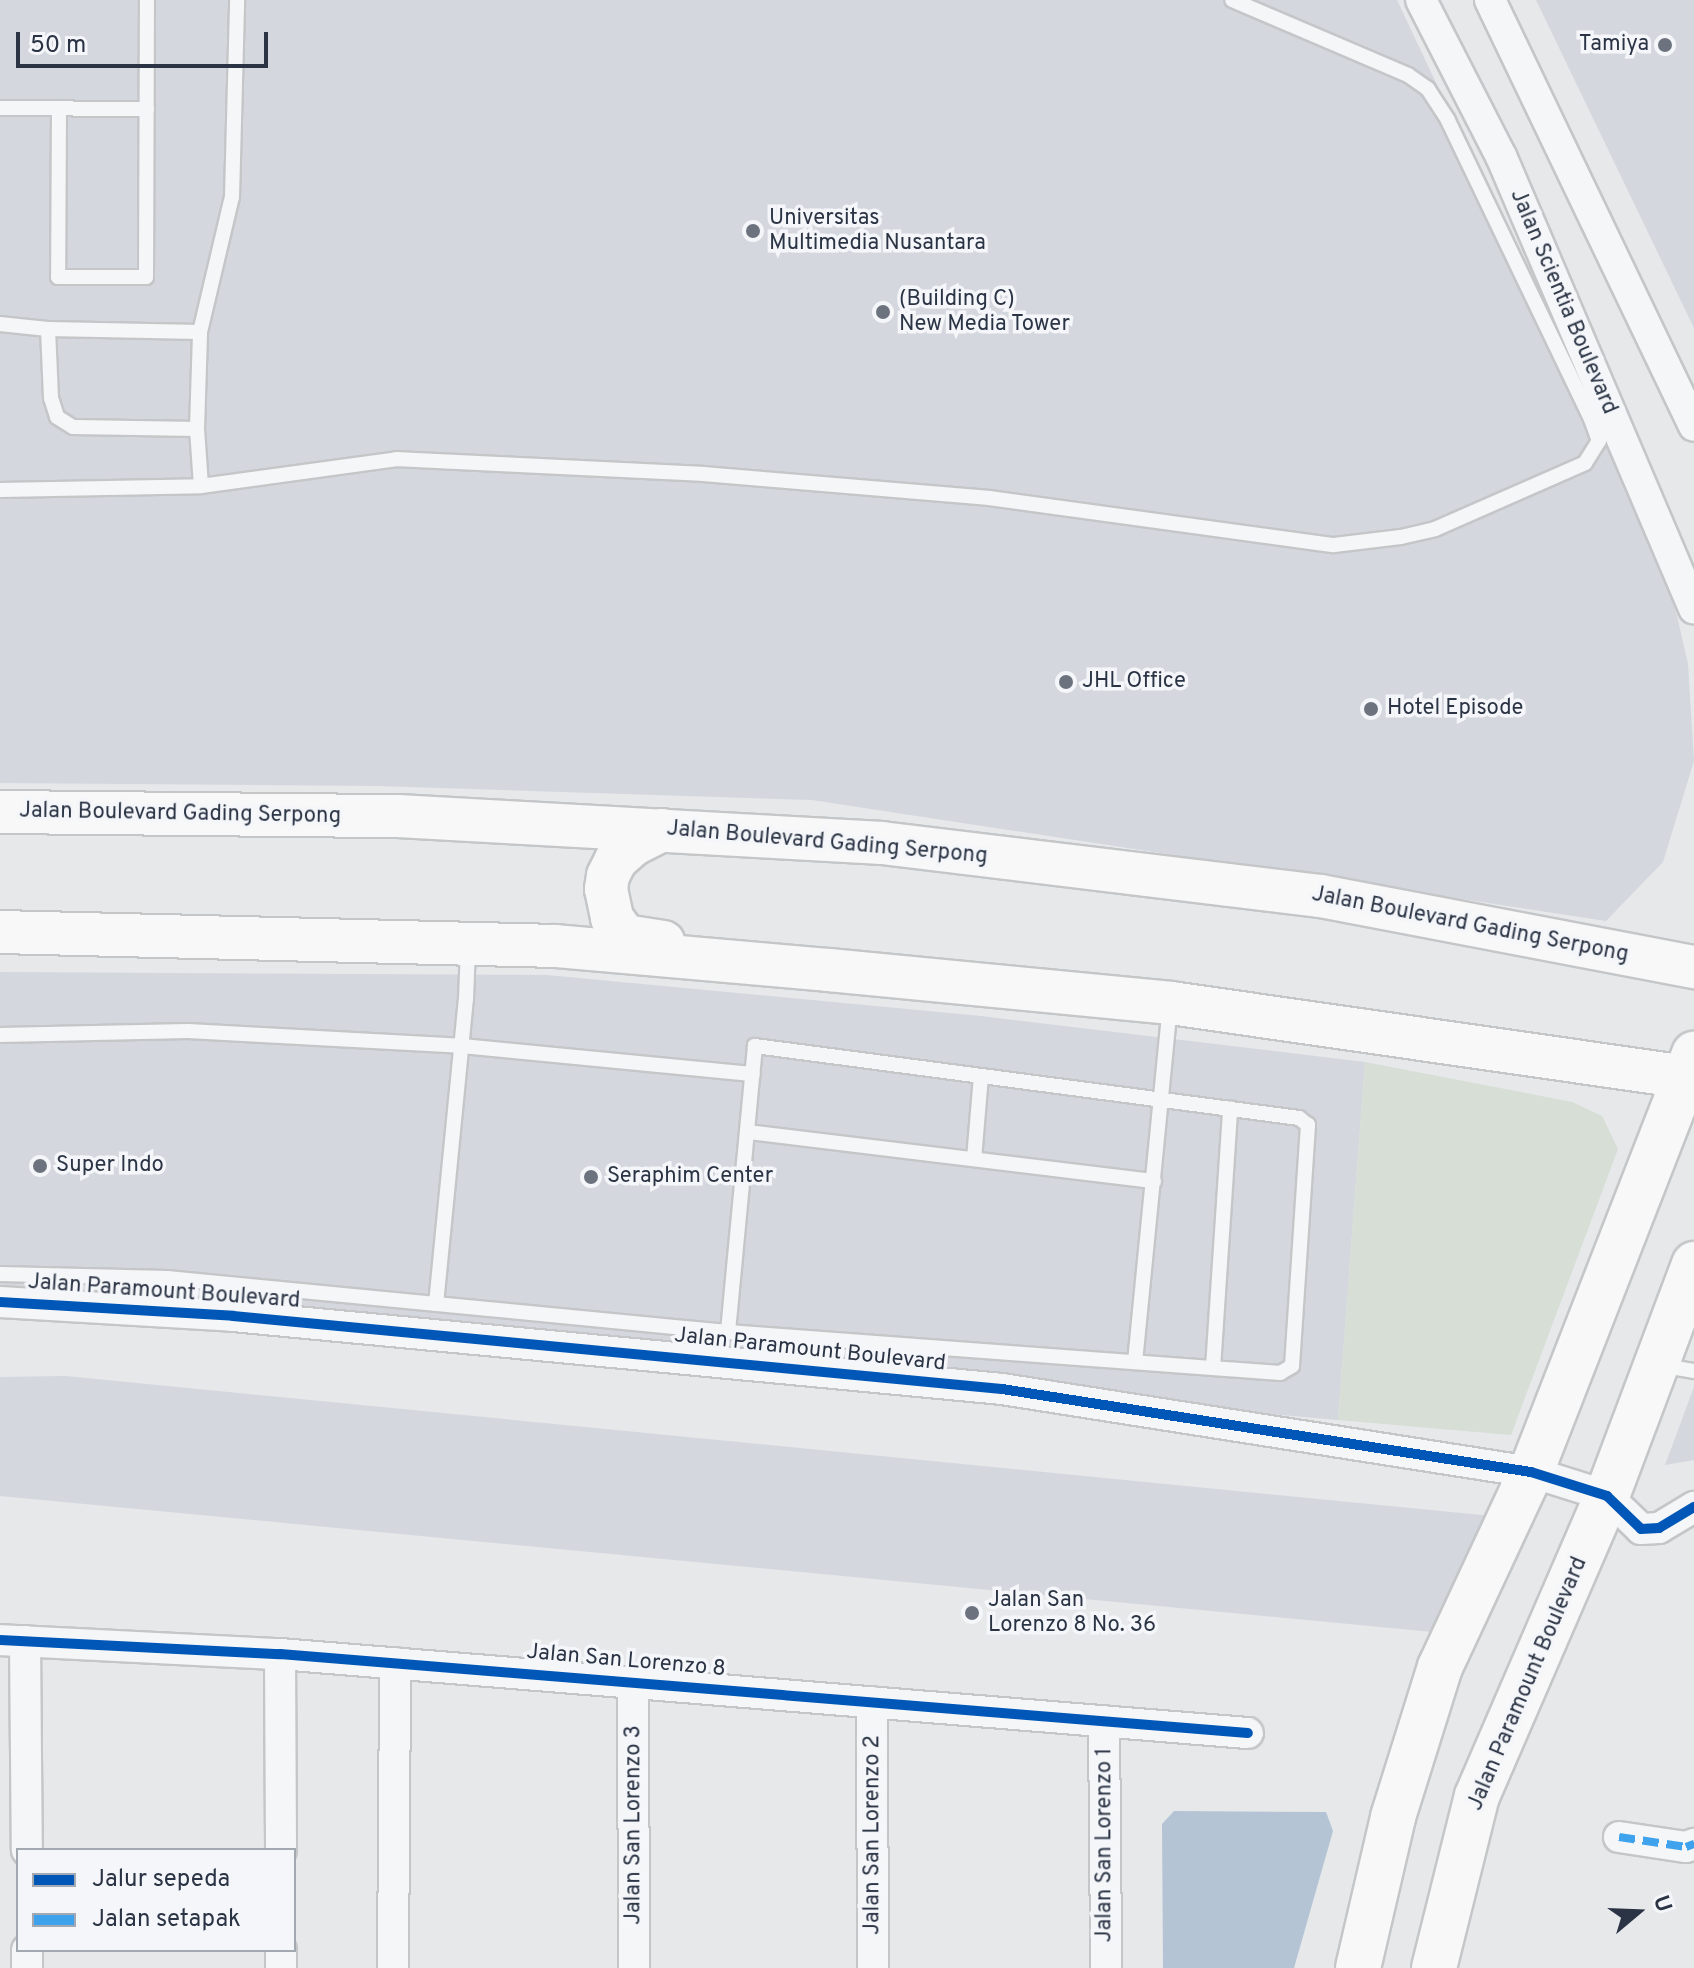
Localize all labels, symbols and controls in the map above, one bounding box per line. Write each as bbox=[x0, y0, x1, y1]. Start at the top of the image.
scale bar bbox=[20, 16, 272, 66]
text: 50 m bbox=[30, 31, 86, 61]
place label: Tamiya bbox=[1579, 32, 1649, 58]
marker: Tamiya bbox=[1656, 36, 1674, 54]
street label: Jalan Scientia Boulevard bbox=[1504, 185, 1622, 419]
place label: Universitas Multimedia Nusantara bbox=[769, 205, 986, 256]
marker: Universitas Multimedia Nusantara bbox=[744, 222, 762, 240]
place label: (Building C) New Media Tower bbox=[899, 286, 1071, 338]
marker: (Building C) New Media Tower bbox=[874, 303, 892, 321]
place label: JHL Office bbox=[1082, 669, 1186, 695]
marker: JHL Office bbox=[1057, 673, 1075, 691]
place label: Hotel Episode bbox=[1387, 696, 1523, 722]
marker: Hotel Episode bbox=[1362, 700, 1380, 718]
street label: Jalan Boulevard Gading Serpong bbox=[19, 798, 341, 830]
street label: Jalan Boulevard Gading Serpong bbox=[665, 816, 989, 870]
street label: Jalan Boulevard Gading Serpong bbox=[1309, 881, 1631, 969]
place label: Super Indo bbox=[56, 1153, 164, 1179]
marker: Super Indo bbox=[31, 1157, 49, 1175]
place label: Seraphim Center bbox=[607, 1164, 773, 1190]
marker: Seraphim Center bbox=[582, 1168, 600, 1186]
street label: Jalan Paramount Boulevard bbox=[27, 1269, 301, 1315]
street label: Jalan Paramount Boulevard bbox=[673, 1323, 947, 1377]
street label: Jalan Paramount Boulevard bbox=[1463, 1553, 1593, 1815]
place label: Jalan San Lorenzo 8 No. 36 bbox=[988, 1587, 1156, 1638]
marker: Jalan San Lorenzo 8 No. 36 bbox=[963, 1604, 981, 1622]
street label: Jalan San Lorenzo 8 bbox=[525, 1639, 727, 1683]
street label: Jalan San Lorenzo 3 bbox=[621, 1725, 647, 1925]
street label: Jalan San Lorenzo 2 bbox=[860, 1735, 886, 1935]
street label: Jalan San Lorenzo 1 bbox=[1092, 1748, 1118, 1942]
legend bbox=[16, 1848, 296, 1952]
text: Jalur sepeda bbox=[92, 1865, 230, 1895]
north arrow bbox=[1598, 1872, 1678, 1952]
text: U bbox=[1646, 1892, 1676, 1916]
text: Jalan setapak bbox=[92, 1905, 241, 1935]

